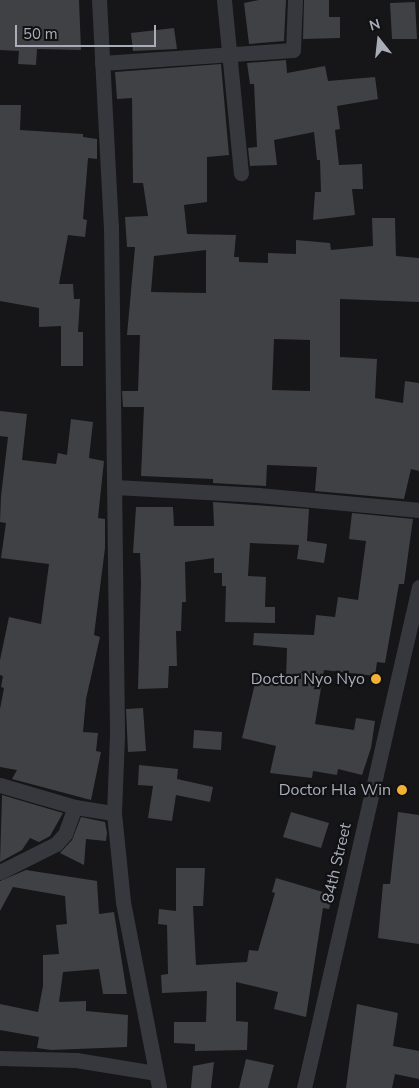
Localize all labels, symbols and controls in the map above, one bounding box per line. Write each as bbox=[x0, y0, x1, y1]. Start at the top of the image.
scale bar bbox=[18, 15, 159, 47]
north arrow bbox=[354, 15, 404, 65]
text: N bbox=[367, 15, 382, 36]
text: 50 m bbox=[23, 24, 58, 44]
place label: Doctor Nyo Nyo bbox=[251, 669, 365, 689]
marker: Doctor Nyo Nyo bbox=[369, 672, 383, 686]
place label: Doctor Hla Win bbox=[279, 780, 391, 800]
marker: Doctor Hla Win bbox=[395, 783, 409, 797]
street label: 84th Street bbox=[318, 821, 356, 905]

